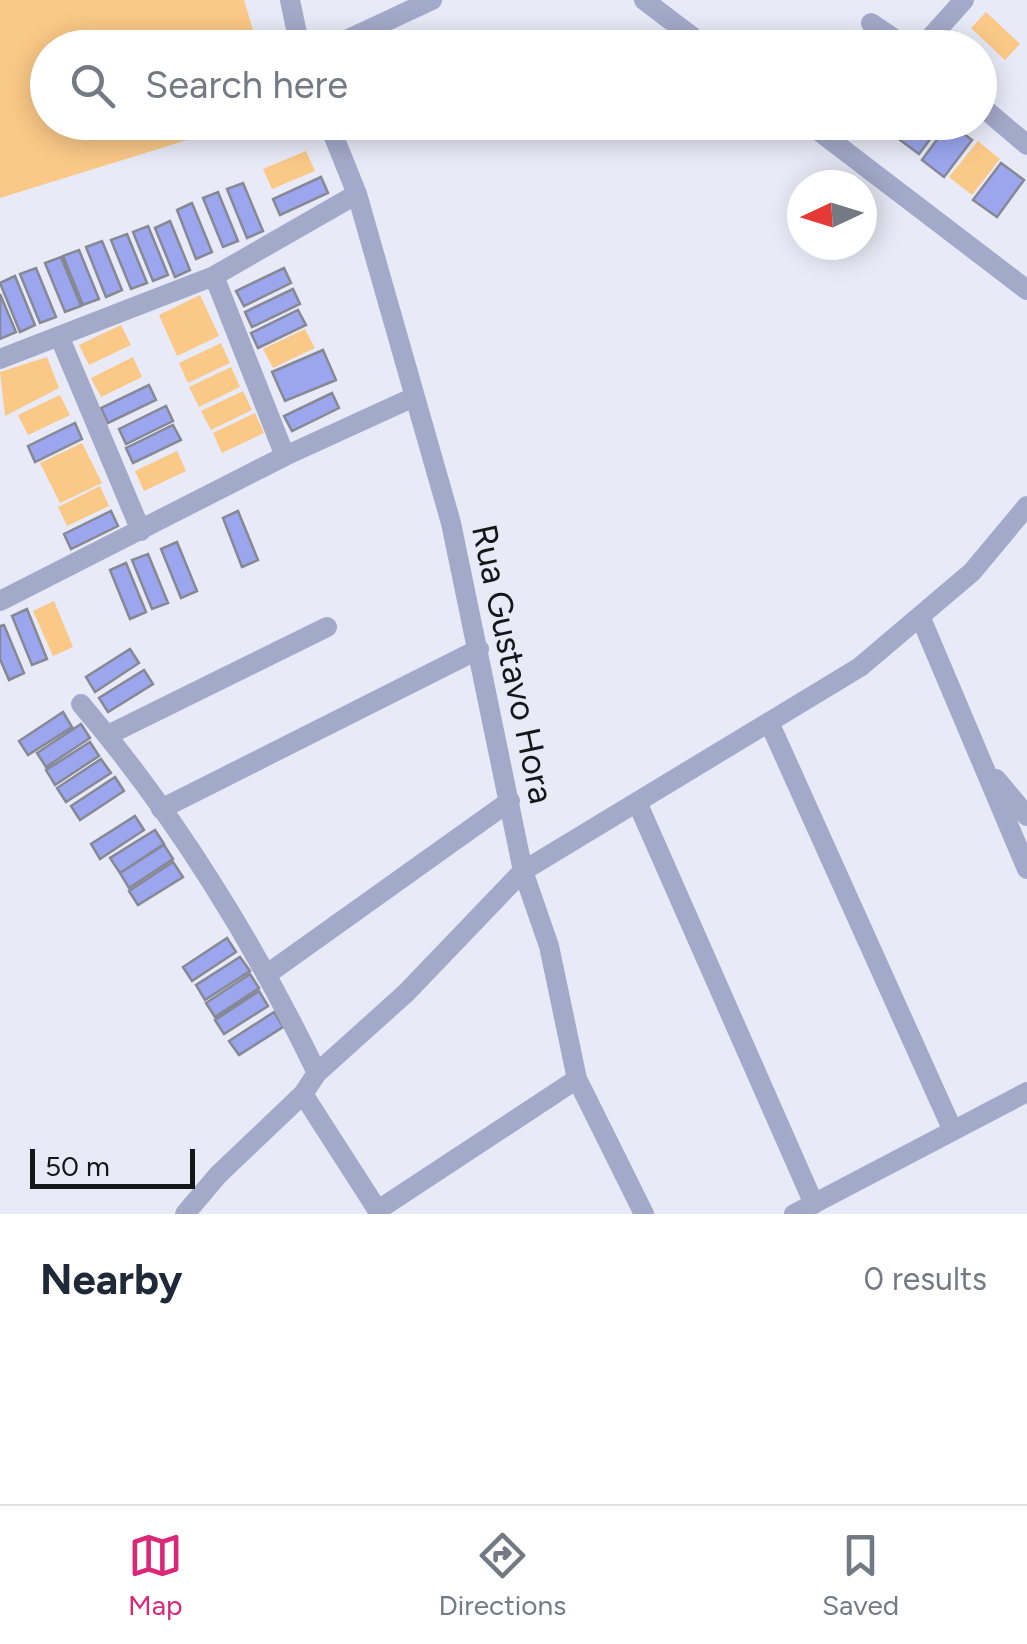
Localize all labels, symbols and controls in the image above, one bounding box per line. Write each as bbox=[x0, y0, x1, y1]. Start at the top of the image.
search box bbox=[30, 30, 997, 140]
icon: search bbox=[65, 58, 120, 113]
text: Search here bbox=[145, 62, 348, 108]
north arrow bbox=[787, 170, 877, 260]
street label: Rua Gustavo Hora bbox=[463, 521, 563, 807]
scale bar bbox=[30, 1144, 195, 1188]
text: 50 m bbox=[45, 1149, 110, 1183]
text: Nearby bbox=[40, 1254, 182, 1305]
text: 0 results bbox=[863, 1260, 987, 1298]
tab: Map bbox=[128, 1528, 183, 1622]
tab: Directions bbox=[439, 1528, 566, 1622]
tab: Saved bbox=[822, 1528, 899, 1622]

